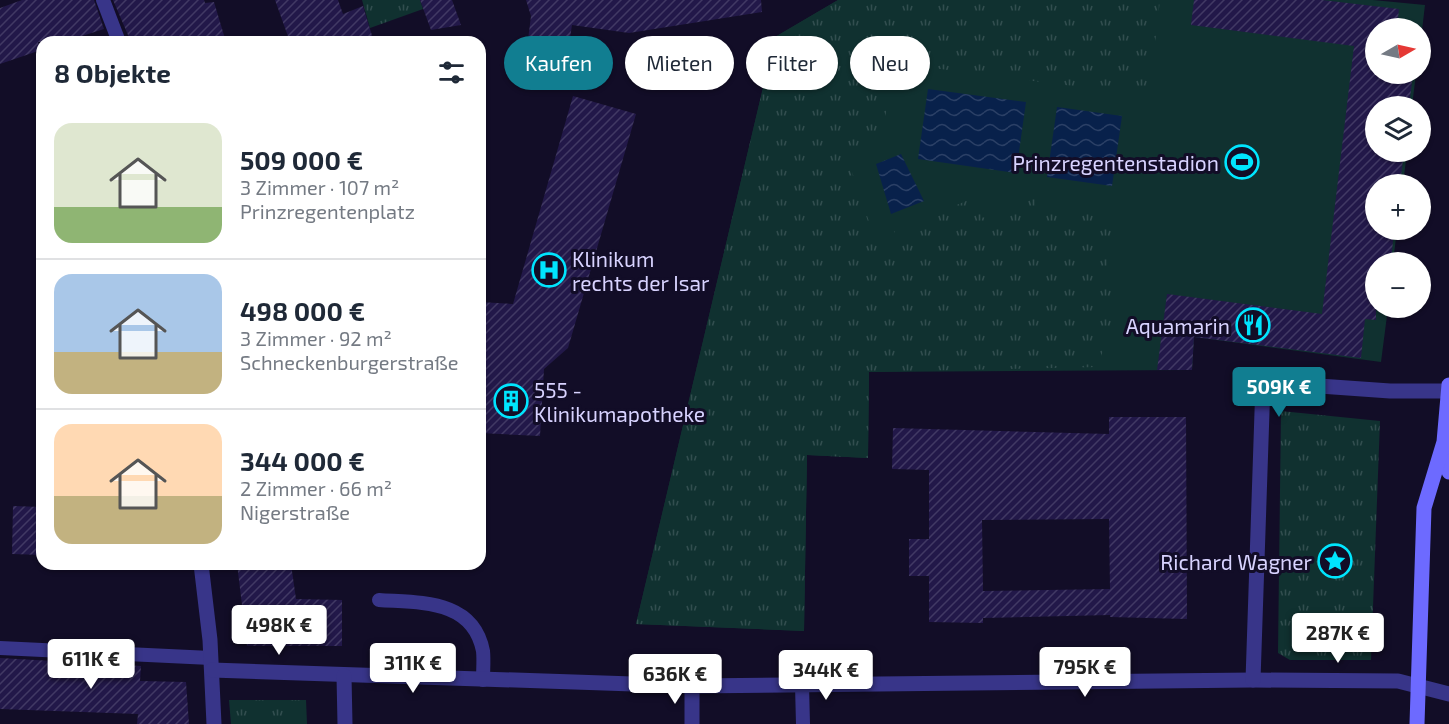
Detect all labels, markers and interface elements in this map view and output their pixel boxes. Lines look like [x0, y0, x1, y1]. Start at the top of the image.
north arrow [1365, 18, 1431, 84]
map controls [1365, 18, 1431, 318]
chip: Kaufen [504, 36, 613, 90]
chip: Mieten [625, 36, 734, 90]
chip: Filter [746, 36, 838, 90]
chip: Neu [850, 36, 930, 90]
icon: filters [435, 56, 468, 89]
text: 8 Objekte [54, 57, 171, 88]
button: layers [1365, 96, 1431, 162]
text: 509 000 € [240, 144, 363, 175]
sports icon: Prinzregentenstadion [1224, 144, 1260, 180]
icon: home [102, 147, 174, 219]
place label: Prinzregentenstadion [1012, 150, 1219, 175]
button: + [1365, 174, 1431, 240]
text: 3 Zimmer · 107 m² [240, 175, 399, 199]
text: Prinzregentenplatz [240, 199, 415, 223]
place label: Klinikum rechts der Isar [572, 246, 710, 295]
hospital icon: Klinikum rechts der Isar [531, 252, 567, 288]
button: − [1365, 252, 1431, 318]
text: 498 000 € [240, 295, 365, 326]
icon: home [102, 298, 174, 370]
restaurant icon: Aquamarin [1235, 307, 1271, 343]
place label: Aquamarin [1126, 313, 1230, 338]
text: 3 Zimmer · 92 m² [240, 326, 392, 350]
text: Schneckenburgerstraße [240, 350, 459, 374]
pin: 509K € [1230, 367, 1328, 418]
text: 509K € [1246, 374, 1312, 398]
place label: 555 - Klinikumapotheke [534, 377, 705, 426]
building icon: 555 - Klinikumapotheke [493, 383, 529, 419]
text: 344 000 € [240, 445, 365, 476]
icon: home [102, 448, 174, 520]
text: 2 Zimmer · 66 m² [240, 476, 392, 500]
text: Nigerstraße [240, 500, 350, 524]
place icon: Richard Wagner [1317, 543, 1353, 579]
place label: Richard Wagner [1160, 549, 1313, 574]
pin: 498K € [230, 605, 328, 656]
text: 498K € [246, 612, 312, 636]
pin: 287K € [1289, 613, 1387, 664]
text: 287K € [1306, 620, 1370, 644]
pin: 611K € [42, 639, 140, 690]
pin: 311K € [364, 643, 462, 694]
text: 611K € [62, 646, 120, 670]
pin: 795K € [1036, 647, 1134, 698]
text: 311K € [384, 650, 442, 674]
pin: 344K € [777, 650, 875, 701]
pin: 636K € [626, 654, 724, 705]
text: 795K € [1053, 654, 1117, 678]
text: 344K € [793, 657, 859, 681]
text: 636K € [643, 661, 707, 685]

